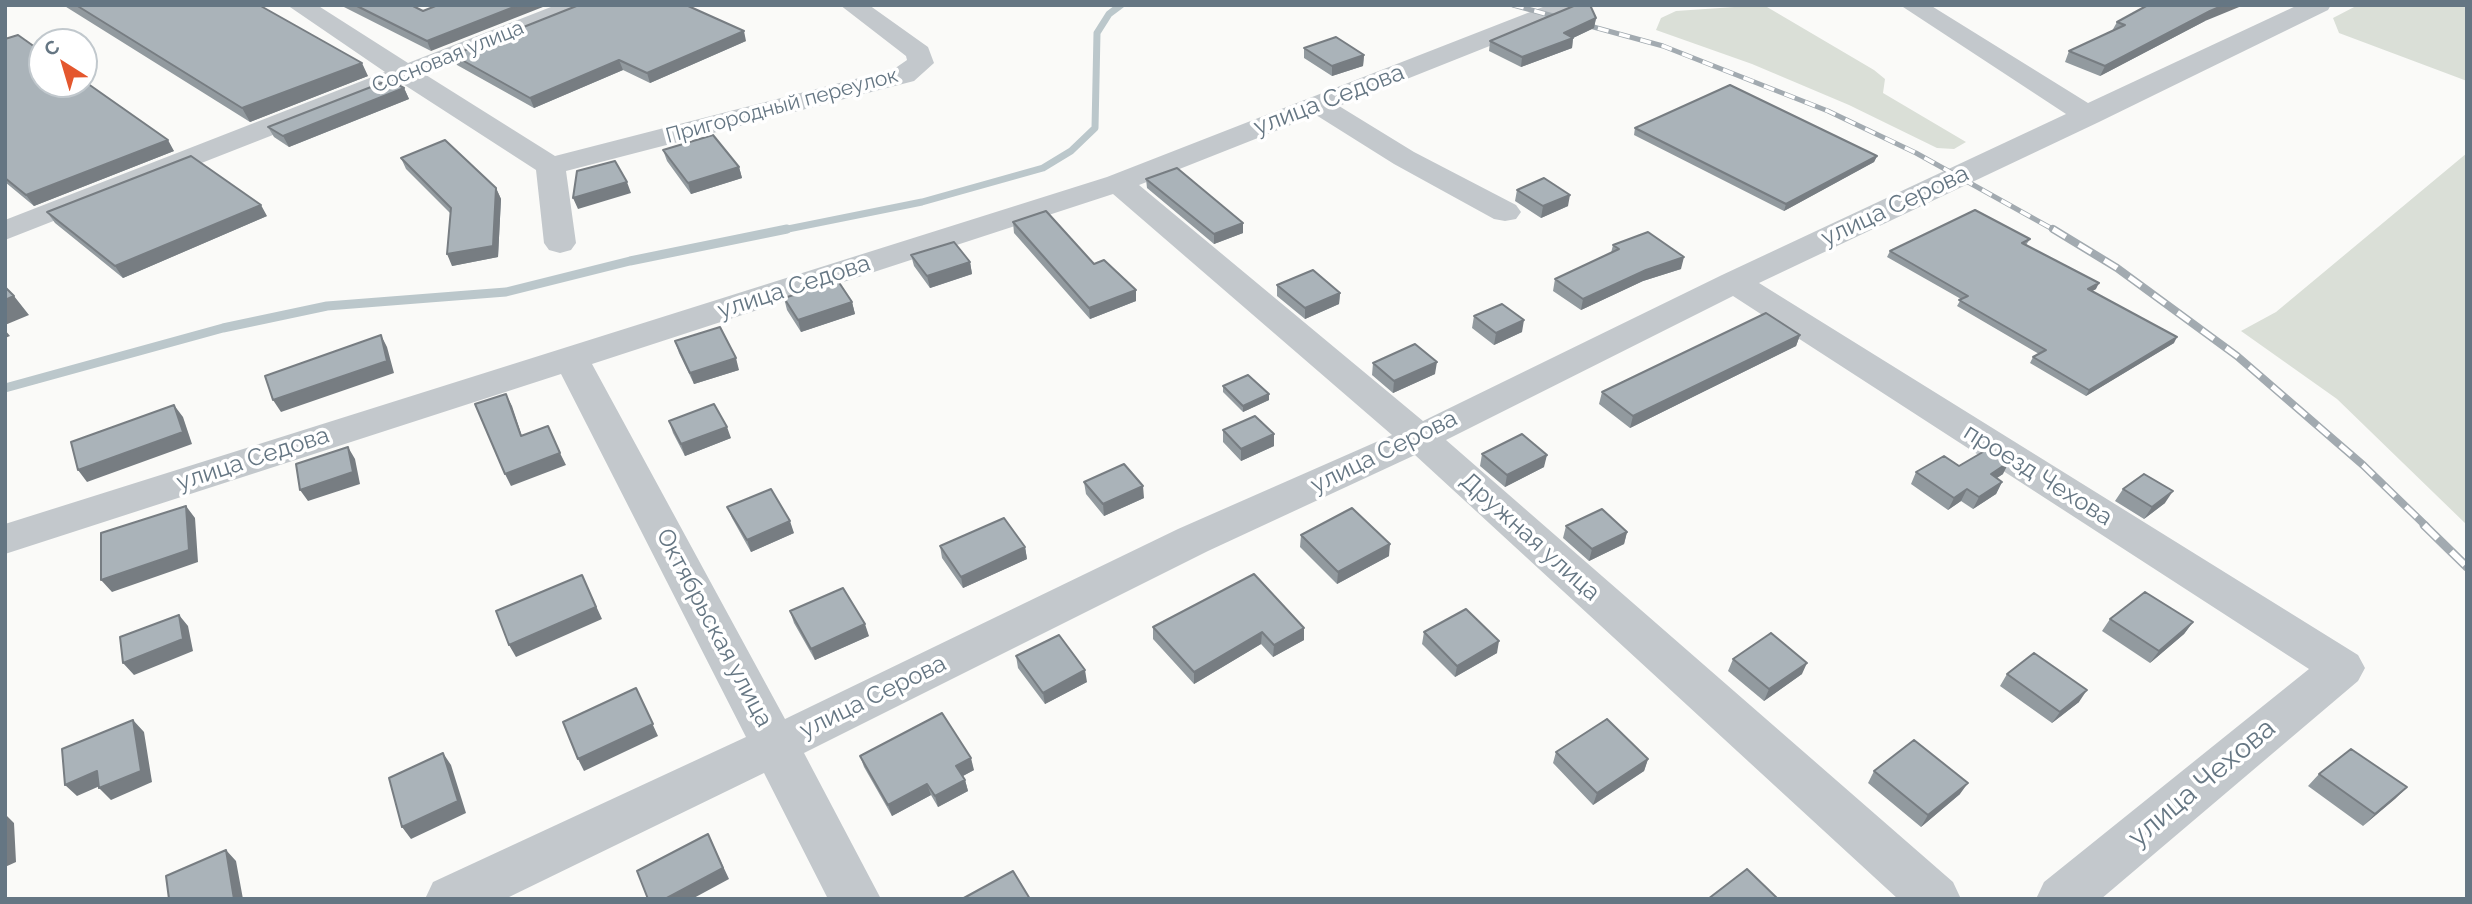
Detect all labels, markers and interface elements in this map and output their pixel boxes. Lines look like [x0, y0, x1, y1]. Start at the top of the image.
street label: Сосновая улица [368, 15, 528, 99]
north arrow [28, 28, 98, 98]
text: С [40, 35, 63, 61]
street label: улица Седова [1250, 58, 1408, 142]
street label: Пригородный переулок [663, 63, 901, 149]
street label: улица Серова [1817, 159, 1973, 253]
street label: улица Седова [714, 249, 874, 325]
street label: улица Серова [1306, 404, 1462, 500]
street label: проезд Чехова [1958, 418, 2118, 532]
street label: улица Седова [173, 421, 333, 497]
street label: Дружная улица [1454, 467, 1606, 607]
street label: Октябрьская улица [650, 524, 778, 732]
street label: улица Серова [795, 649, 951, 745]
street label: улица Чехова [2122, 712, 2282, 854]

